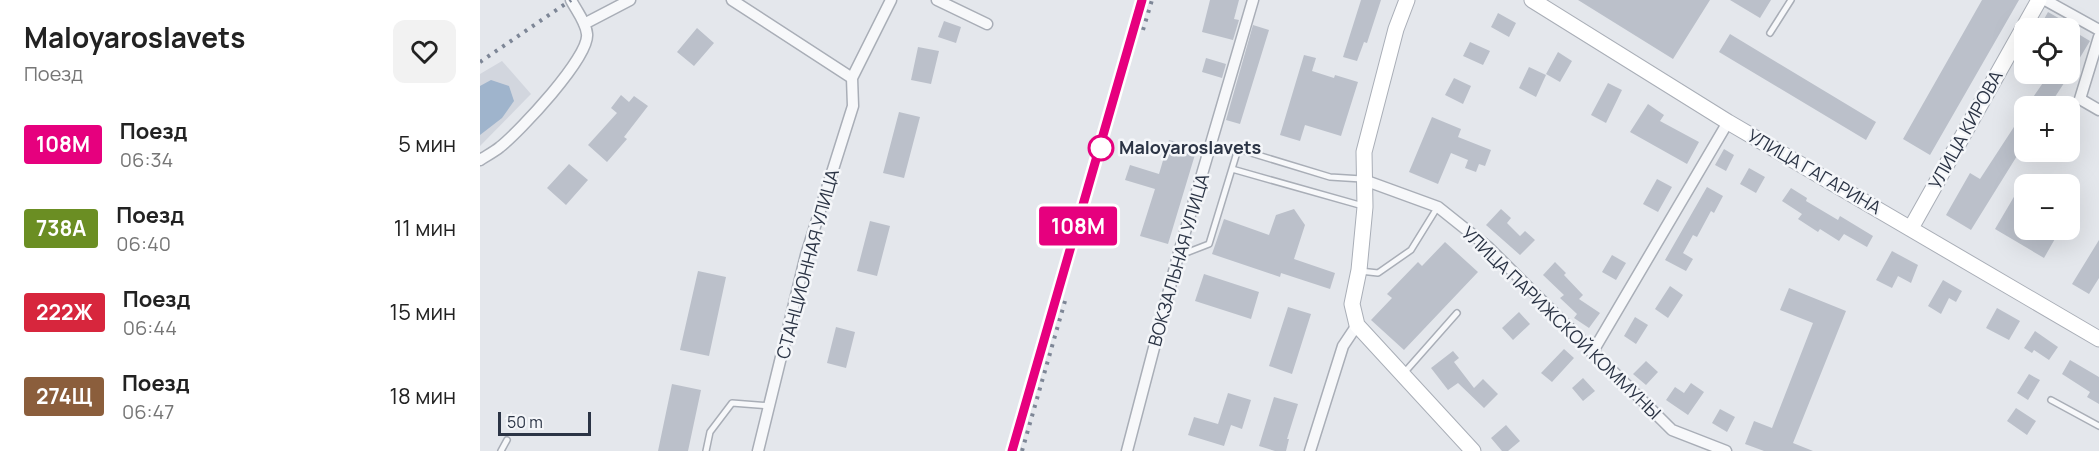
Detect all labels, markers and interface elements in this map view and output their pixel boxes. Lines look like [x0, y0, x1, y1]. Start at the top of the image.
text: Maloyaroslavets [24, 18, 245, 56]
map controls [2014, 18, 2080, 240]
button: locate [2014, 18, 2080, 84]
button: heart [393, 20, 456, 83]
text: Поезд [24, 60, 83, 87]
street label: УЛИЦА КИРОВА [1923, 65, 2008, 193]
button: + [2014, 96, 2080, 162]
text: Поезд [120, 116, 188, 146]
street label: УЛИЦА ГАГАРИНА [1743, 123, 1886, 220]
text: 5 мин [398, 129, 456, 159]
text: 108М [36, 130, 90, 158]
marker: Maloyaroslavets [1088, 135, 1114, 161]
place label: Maloyaroslavets [1119, 135, 1262, 159]
text: 06:34 [120, 146, 173, 173]
street label: СТАНЦИОННАЯ УЛИЦА [770, 166, 844, 361]
street label: ВОКЗАЛЬНАЯ УЛИЦА [1142, 170, 1214, 349]
button: − [2014, 174, 2080, 240]
text: Поезд [116, 200, 184, 230]
line badge: 108М [1036, 206, 1120, 246]
text: 108М [1051, 212, 1105, 240]
text: 11 мин [394, 213, 456, 243]
text: 738А [36, 214, 86, 242]
street label: УЛИЦА ПАРИЖСКОЙ КОММУНЫ [1457, 220, 1667, 424]
text: 06:40 [116, 230, 171, 257]
text: Поезд [123, 284, 190, 314]
text: 15 мин [390, 297, 456, 327]
text: 222Ж [36, 298, 93, 326]
text: 06:44 [123, 314, 177, 341]
text: Поезд [122, 368, 190, 398]
text: 18 мин [390, 381, 456, 411]
text: 274Щ [36, 382, 92, 410]
text: 06:47 [122, 398, 174, 425]
scale bar [498, 409, 591, 436]
text: 50 m [507, 411, 543, 433]

